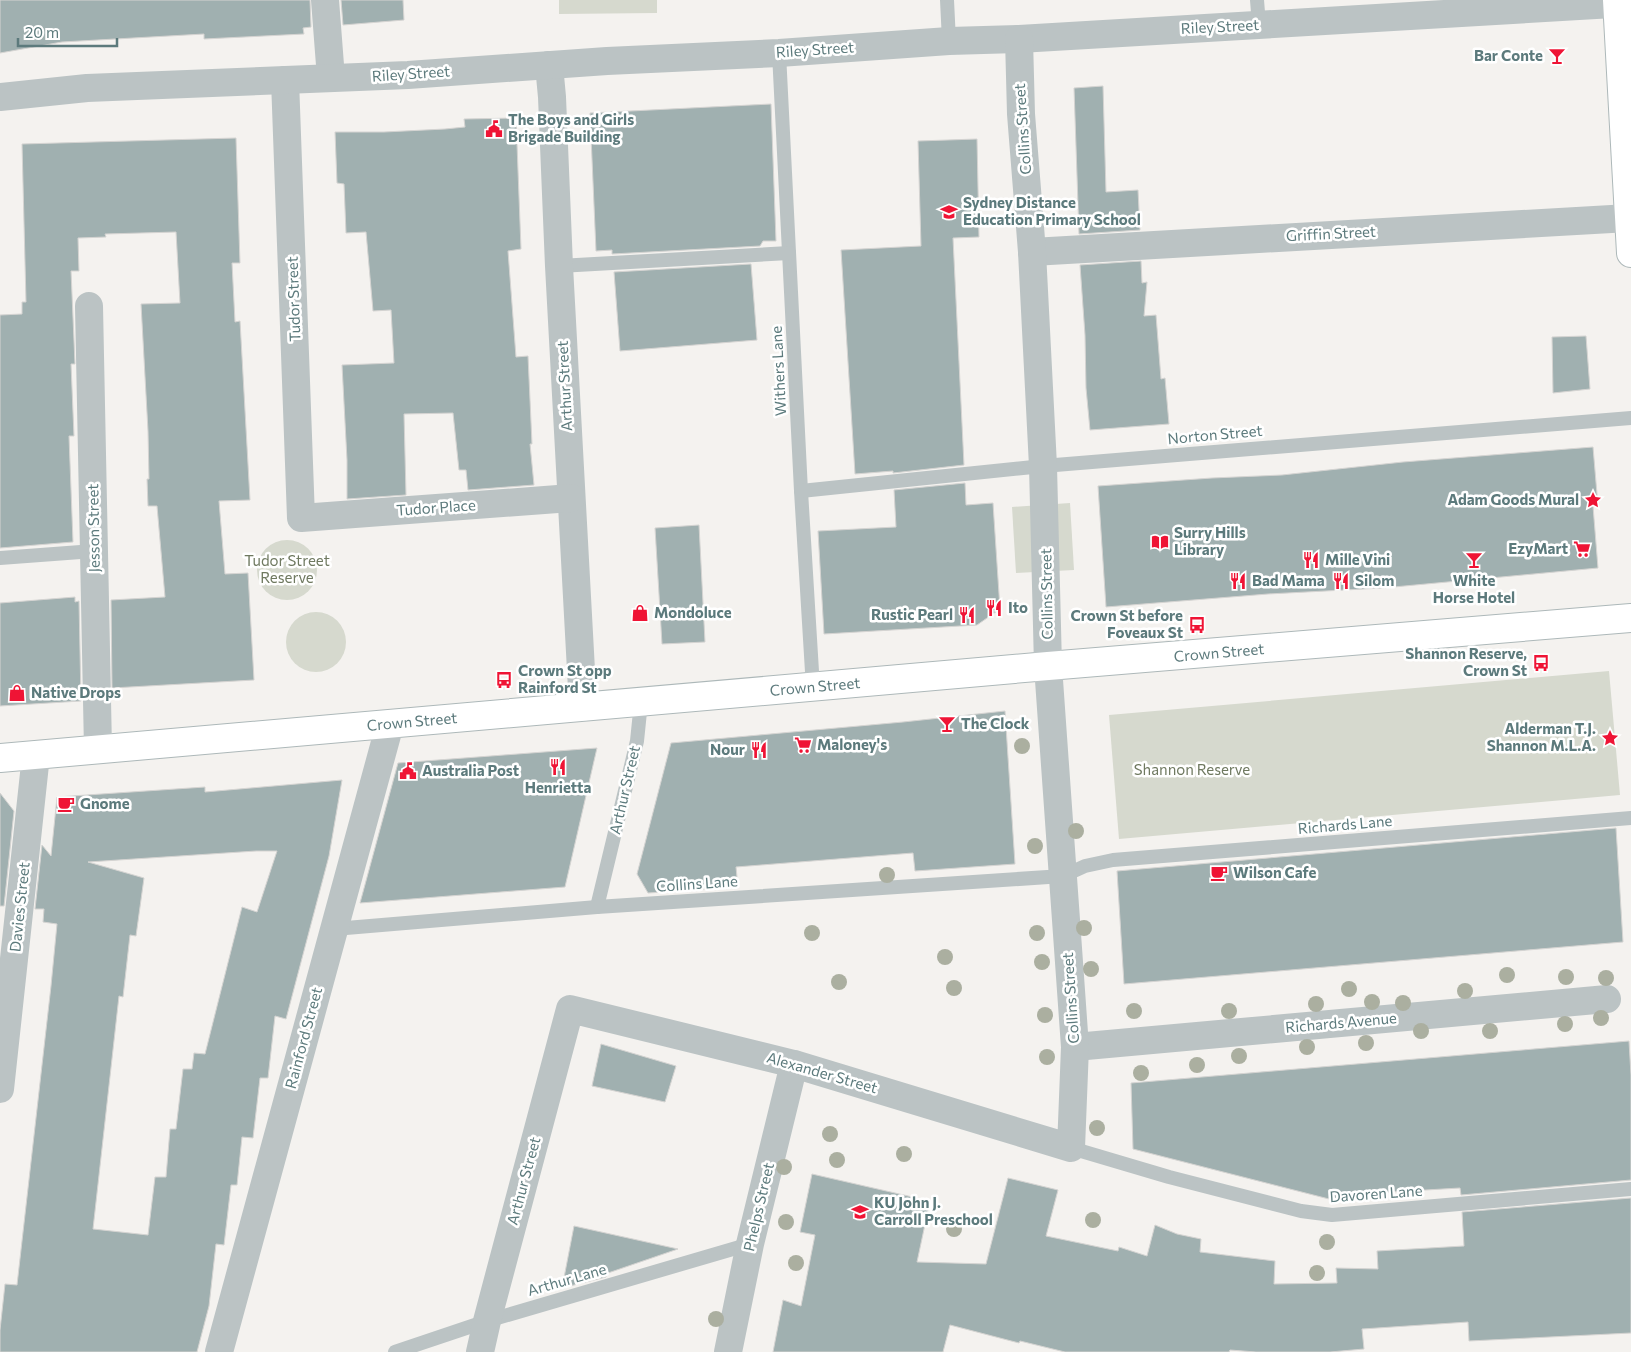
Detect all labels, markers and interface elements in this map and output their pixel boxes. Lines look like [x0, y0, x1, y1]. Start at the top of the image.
scale bar [18, 15, 116, 47]
street label: Riley Street [1180, 15, 1260, 37]
text: 20 m [25, 23, 59, 41]
street label: Riley Street [775, 37, 855, 61]
place label: Bar Conte [1474, 46, 1543, 64]
bar icon: Bar Conte [1547, 46, 1567, 66]
street label: Riley Street [371, 61, 451, 85]
street label: Collins Street [1010, 83, 1034, 175]
place label: The Boys and Girls Brigade Building [508, 110, 634, 145]
public building icon: The Boys and Girls Brigade Building [484, 119, 504, 139]
place label: Sydney Distance Education Primary School [963, 193, 1141, 228]
school or university icon: Sydney Distance Education Primary School [939, 202, 959, 222]
street label: Griffin Street [1285, 222, 1376, 244]
street label: Tudor Street [283, 256, 303, 342]
street label: Withers Lane [767, 325, 789, 417]
street label: Arthur Street [553, 340, 575, 432]
street label: Norton Street [1167, 421, 1263, 447]
street label: Jesson Street [83, 483, 103, 573]
place label: Adam Goods Mural [1448, 490, 1579, 508]
place icon: Adam Goods Mural [1583, 490, 1603, 510]
street label: Tudor Place [396, 495, 476, 519]
place label: Surry Hills Library [1174, 523, 1246, 558]
library icon: Surry Hills Library [1150, 532, 1170, 552]
place label: EzyMart [1508, 539, 1568, 557]
supermarket icon: EzyMart [1572, 539, 1592, 559]
street label: Collins Street [1036, 548, 1056, 640]
restaurant icon: Mille Vini [1301, 550, 1321, 570]
place label: Mille Vini [1325, 550, 1390, 568]
bar icon: White Horse Hotel [1464, 550, 1484, 570]
park label: Tudor Street Reserve [244, 551, 330, 586]
restaurant icon: Bad Mama [1228, 571, 1248, 591]
place label: Bad Mama [1252, 571, 1325, 589]
restaurant icon: Silom [1331, 571, 1351, 591]
place label: Silom [1355, 571, 1394, 589]
place label: White Horse Hotel [1433, 571, 1515, 606]
restaurant icon: Ito [984, 598, 1004, 618]
place label: Ito [1008, 598, 1028, 616]
shop icon: Mondoluce [630, 603, 650, 623]
place label: Mondoluce [654, 603, 732, 621]
place label: Rustic Pearl [871, 605, 953, 623]
restaurant icon: Rustic Pearl [957, 605, 977, 625]
place label: Crown St before Foveaux St [1071, 606, 1183, 641]
bus stop icon: Crown St before Foveaux St [1187, 615, 1207, 635]
street label: Crown Street [1173, 639, 1265, 665]
place label: Shannon Reserve, Crown St [1405, 644, 1527, 679]
bus stop icon: Shannon Reserve, Crown St [1531, 653, 1551, 673]
place label: Crown St opp Rainford St [518, 661, 612, 696]
bus stop icon: Crown St opp Rainford St [494, 670, 514, 690]
street label: Crown Street [769, 673, 861, 699]
shop icon: Native Drops [7, 683, 27, 703]
place label: Native Drops [31, 683, 121, 701]
street label: Crown Street [366, 708, 458, 734]
bar icon: The Clock [937, 714, 957, 734]
place label: The Clock [961, 714, 1030, 732]
place label: Alderman T.J. Shannon M.L.A. [1487, 719, 1596, 754]
place icon: Alderman T.J. Shannon M.L.A. [1600, 728, 1620, 748]
supermarket icon: Maloney's [793, 735, 813, 755]
place label: Maloney's [817, 735, 887, 753]
place label: Nour [710, 740, 745, 758]
restaurant icon: Nour [749, 740, 769, 760]
street label: Arthur Street [605, 744, 643, 836]
restaurant icon: Henrietta [548, 757, 568, 777]
park label: Shannon Reserve [1134, 760, 1250, 778]
public building icon: Australia Post [398, 761, 418, 781]
place label: Australia Post [422, 761, 519, 779]
place label: Henrietta [525, 778, 591, 796]
cafe icon: Gnome [56, 794, 76, 814]
place label: Gnome [80, 794, 130, 812]
street label: Richards Lane [1297, 811, 1393, 837]
street label: Davies Street [5, 861, 33, 953]
cafe icon: Wilson Cafe [1209, 863, 1229, 883]
place label: Wilson Cafe [1233, 863, 1317, 881]
street label: Collins Lane [655, 871, 739, 895]
street label: Collins Street [1058, 952, 1082, 1044]
street label: Rainford Street [281, 985, 325, 1091]
street label: Richards Avenue [1284, 1008, 1398, 1036]
street label: Alexander Street [765, 1048, 880, 1096]
street label: Arthur Street [503, 1135, 543, 1227]
street label: Phelps Street [739, 1161, 777, 1253]
street label: Davoren Lane [1329, 1181, 1423, 1205]
place label: KU John J. Carroll Preschool [874, 1193, 993, 1228]
school or university icon: KU John J. Carroll Preschool [850, 1202, 870, 1222]
street label: Arthur Lane [525, 1259, 608, 1299]

